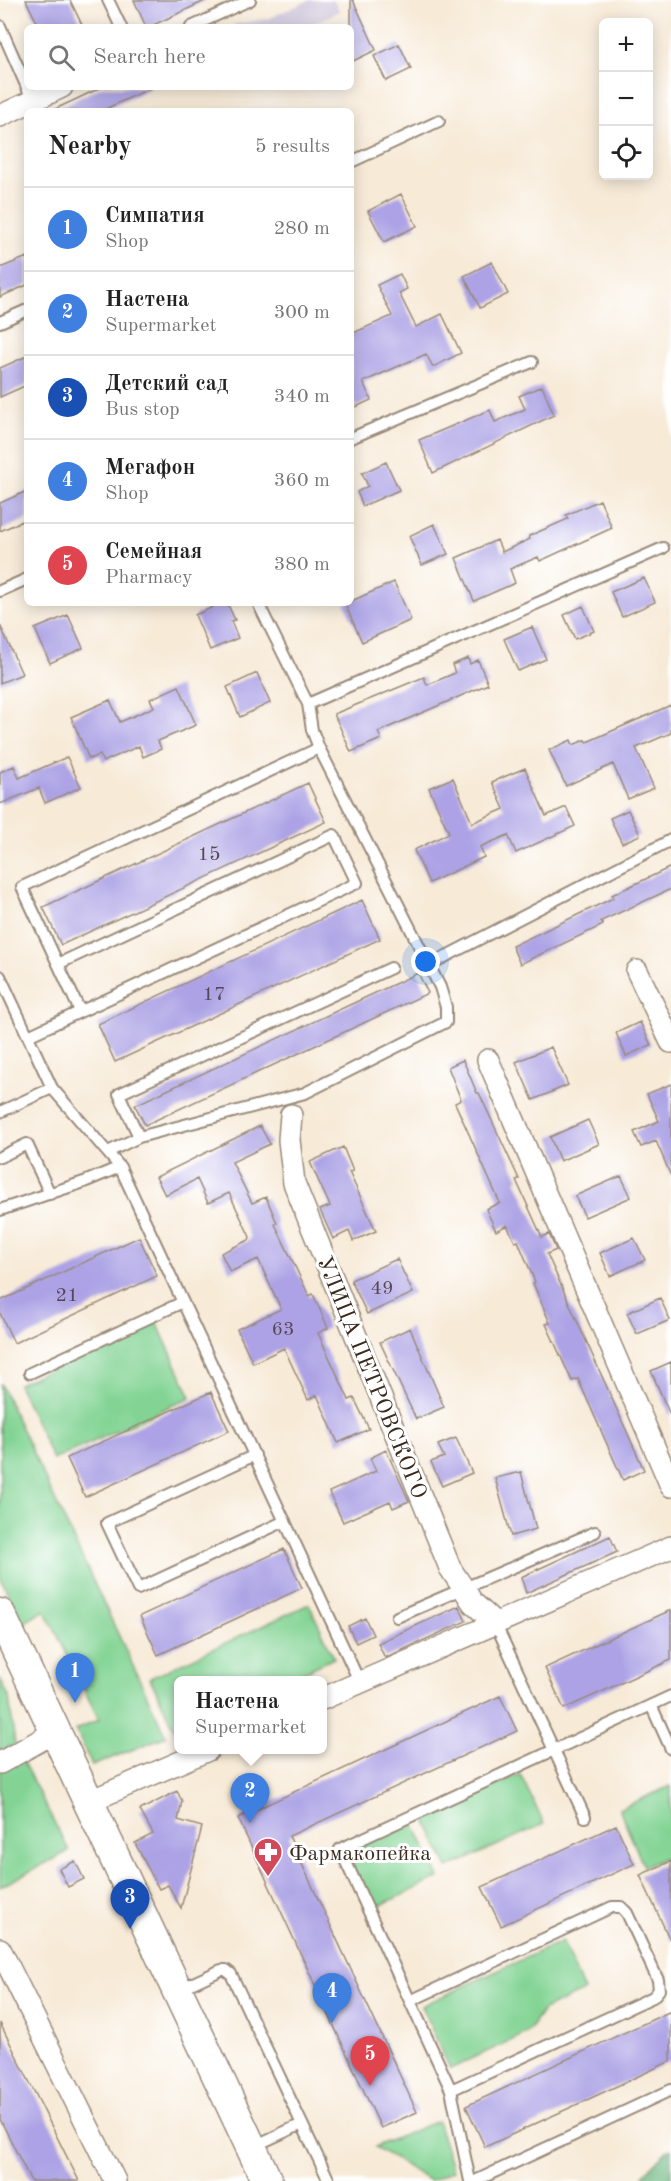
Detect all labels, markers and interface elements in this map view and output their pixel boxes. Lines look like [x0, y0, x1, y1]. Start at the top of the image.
map controls [599, 18, 653, 180]
button: + [599, 18, 653, 72]
search box [24, 24, 354, 90]
icon: search [45, 41, 78, 74]
text: Search here [93, 46, 206, 68]
button: − [599, 72, 653, 126]
button: locate [599, 126, 653, 180]
text: Nearby [48, 134, 132, 160]
text: 5 results [255, 137, 330, 157]
text: Симпатия [105, 205, 205, 227]
text: 1 [62, 219, 73, 239]
text: 280 m [274, 219, 330, 239]
text: Shop [105, 232, 149, 252]
text: Настена [105, 289, 189, 311]
text: 2 [62, 303, 73, 323]
text: 300 m [274, 303, 330, 323]
text: Supermarket [105, 316, 216, 336]
text: Детский сад [105, 373, 228, 395]
text: 3 [62, 387, 73, 407]
text: 340 m [274, 387, 330, 407]
text: Bus stop [105, 400, 180, 420]
text: Мегафон [105, 457, 195, 479]
text: 4 [62, 471, 73, 491]
text: 360 m [274, 471, 330, 491]
text: Shop [105, 484, 149, 504]
text: Семейная [105, 541, 202, 563]
text: 5 [62, 555, 73, 575]
text: 380 m [274, 555, 330, 575]
text: Pharmacy [105, 568, 193, 588]
house number: 15 [197, 845, 221, 865]
your location [411, 947, 440, 976]
house number: 17 [202, 985, 226, 1005]
street label: УЛИЦА ПЕТРОВСКОГО [312, 1253, 430, 1502]
house number: 49 [370, 1279, 394, 1299]
house number: 21 [55, 1286, 79, 1306]
house number: 63 [271, 1320, 295, 1340]
pin: 1 [56, 1654, 94, 1703]
popup [174, 1676, 327, 1754]
text: Настена [195, 1691, 279, 1713]
text: Supermarket [195, 1718, 306, 1738]
pin: 2 [230, 1774, 270, 1823]
pharmacy icon: Фармакопейка [252, 1836, 284, 1878]
place label: Фармакопейка [289, 1843, 431, 1865]
pin: 3 [110, 1880, 150, 1929]
pin: 4 [312, 1974, 352, 2023]
pin: 5 [350, 2036, 389, 2086]

